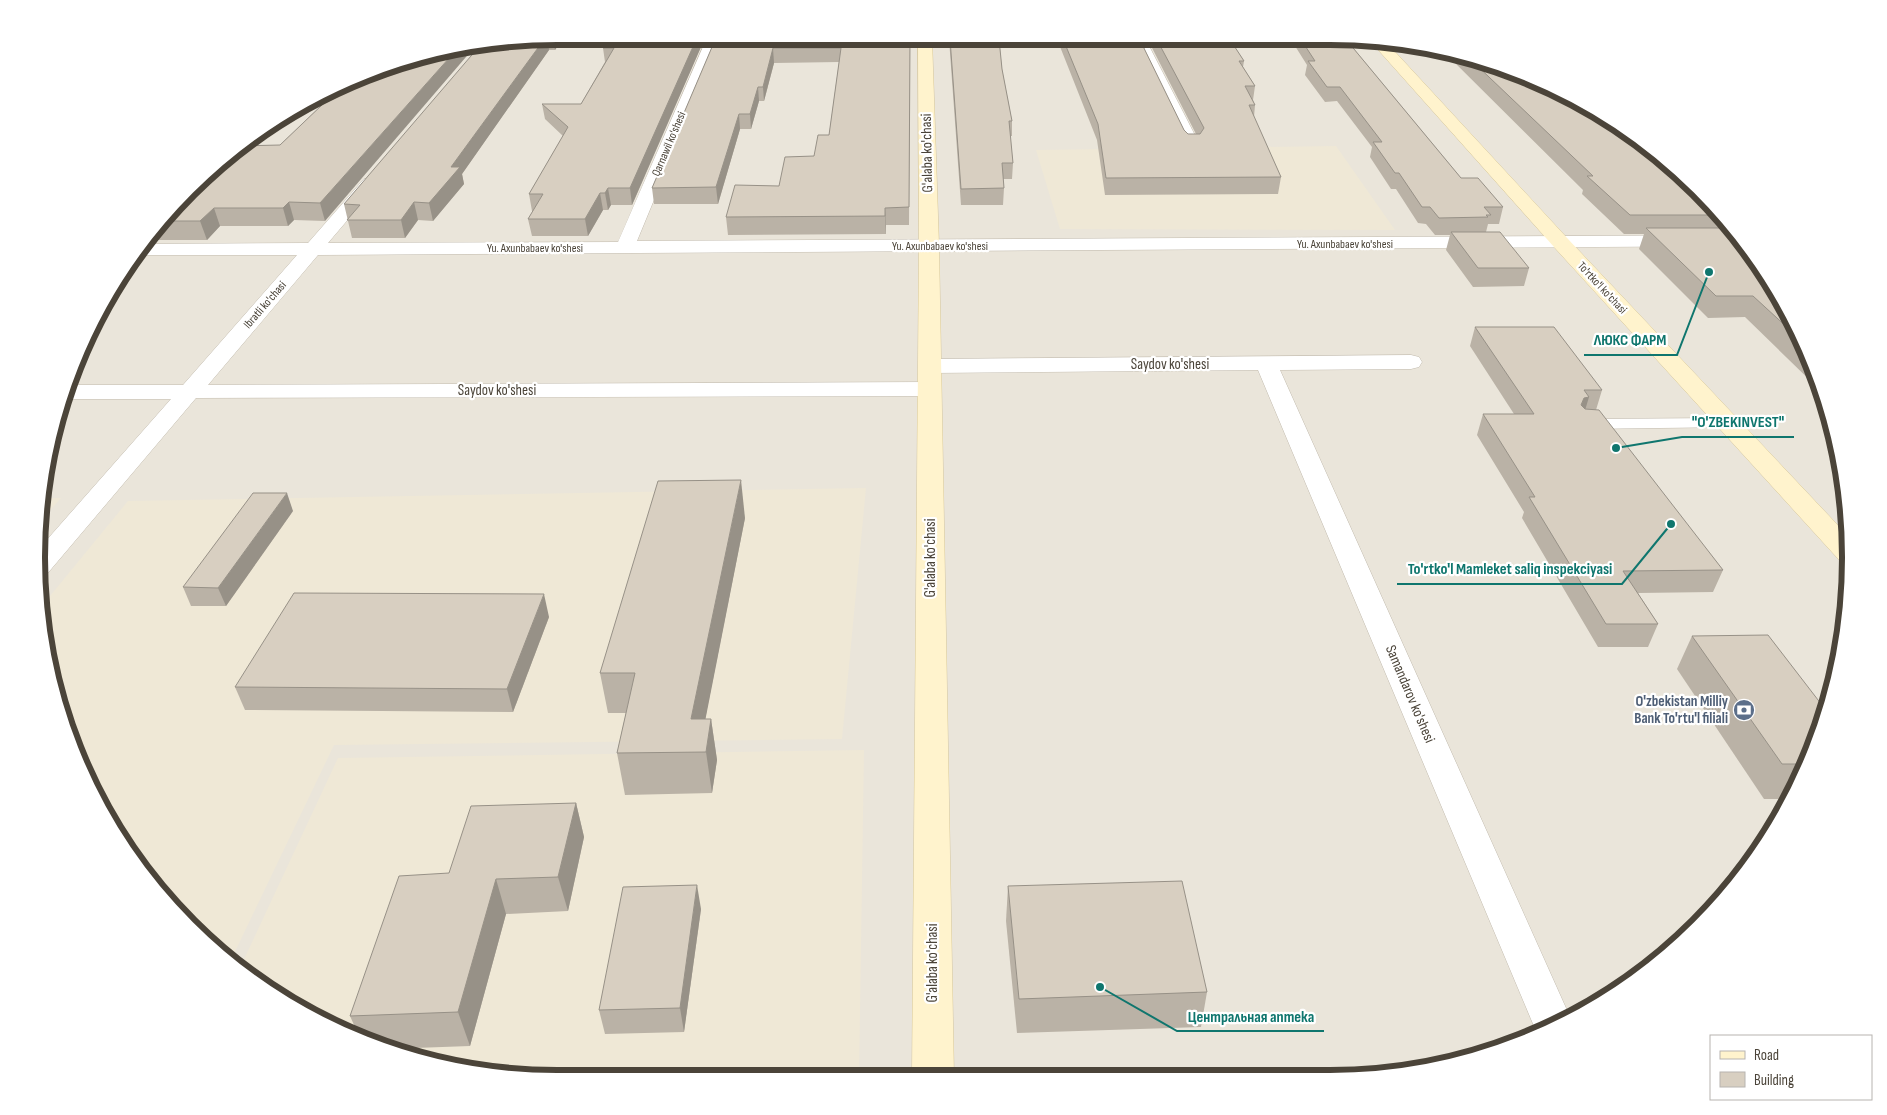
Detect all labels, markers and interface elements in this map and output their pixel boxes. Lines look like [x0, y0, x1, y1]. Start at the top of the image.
street label: Qarnawil ko'shesi [649, 109, 689, 179]
street label: G'alaba ko'chasi [917, 113, 937, 193]
street label: Yu. Axunbabaev ko'shesi [1297, 237, 1393, 252]
street label: Yu. Axunbabaev ko'shesi [892, 239, 988, 254]
street label: Yu. Axunbabaev ko'shesi [487, 241, 583, 256]
street label: To'rtko'l ko'chasi [1574, 259, 1630, 317]
street label: Ibratli ko'chasi [240, 278, 290, 332]
callout: ЛЮКС ФАРМ [1584, 324, 1677, 355]
text: ЛЮКС ФАРМ [1593, 331, 1666, 350]
street label: Saydov ko'shesi [1131, 355, 1209, 374]
street label: Saydov ko'shesi [458, 381, 536, 400]
callout: "O'ZBEKINVEST" [1682, 406, 1794, 437]
text: "O'ZBEKINVEST" [1692, 413, 1784, 432]
street label: G'alaba ko'chasi [921, 518, 940, 598]
callout: To'rtko'l Mamleket saliq inspekciyasi [1397, 553, 1622, 584]
text: To'rtko'l Mamleket saliq inspekciyasi [1408, 560, 1612, 579]
street label: Samandarov ko'shesi [1381, 642, 1439, 746]
place label: O'zbekistan Milliy Bank To'rtu'l filiali [1634, 692, 1729, 728]
bank icon: O'zbekistan Milliy Bank To'rtu'l filiali [1732, 698, 1756, 722]
street label: G'alaba ko'chasi [923, 923, 942, 1003]
callout: Центральная аптека [1177, 1000, 1324, 1031]
text: Центральная аптека [1188, 1008, 1314, 1027]
legend [1710, 1035, 1872, 1100]
text: Road [1754, 1046, 1779, 1065]
text: Building [1754, 1071, 1794, 1090]

